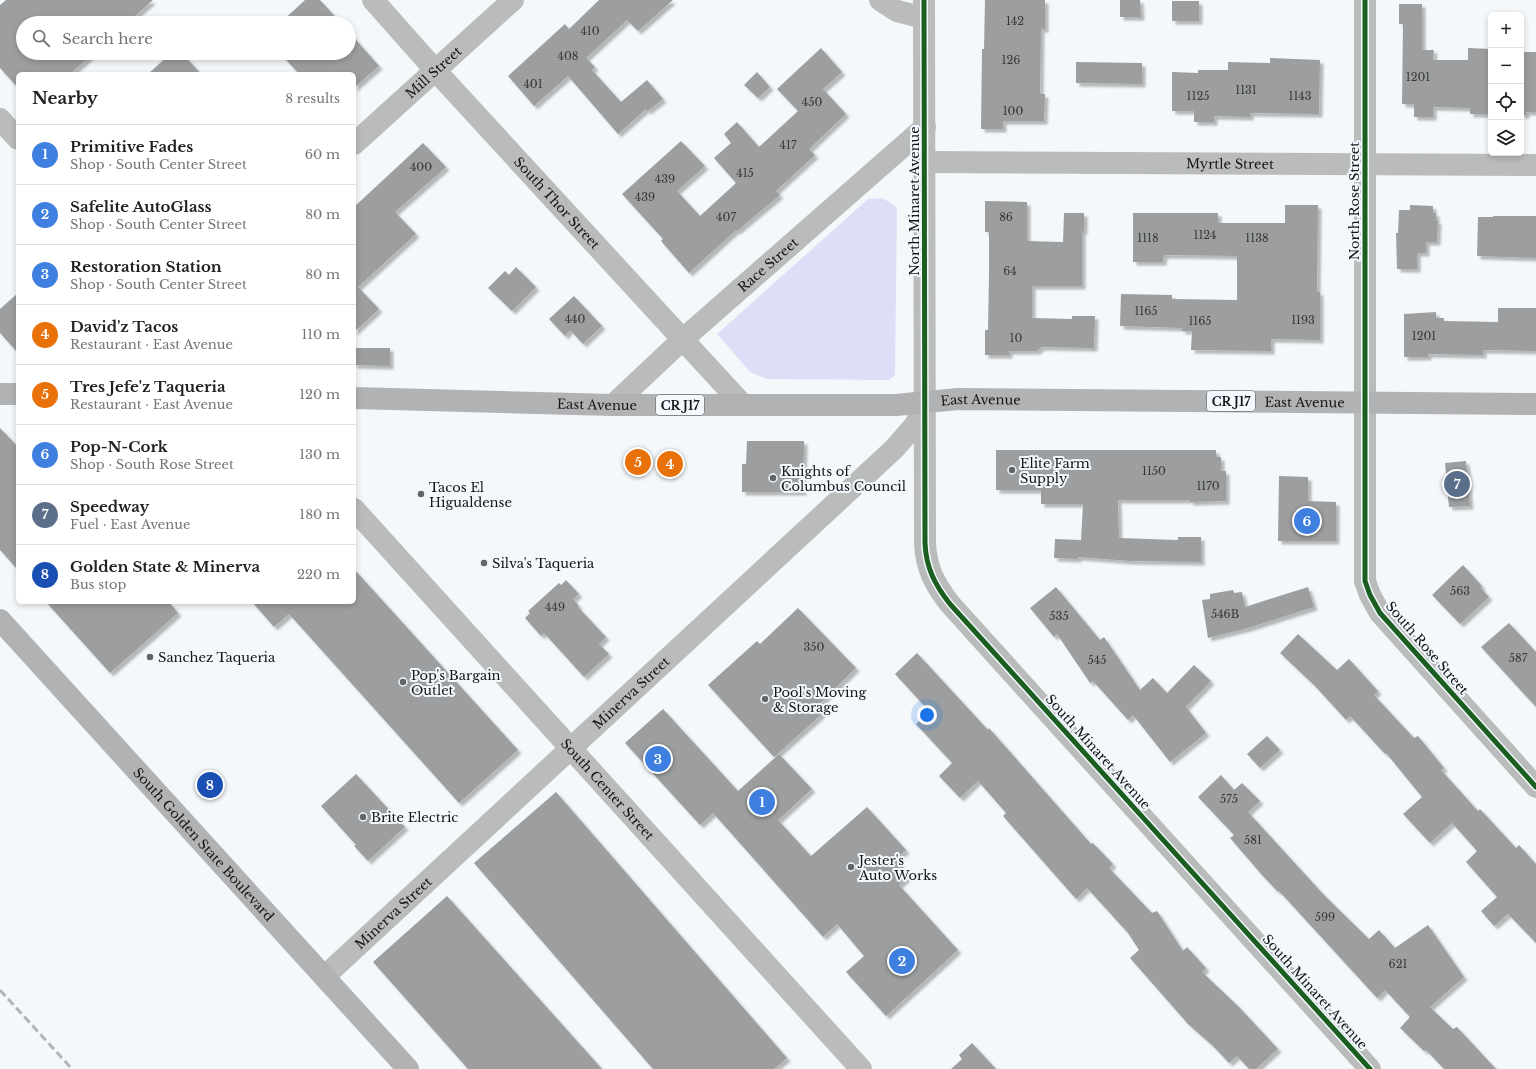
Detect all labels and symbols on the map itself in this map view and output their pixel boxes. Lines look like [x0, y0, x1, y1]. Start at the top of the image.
house number: 142 [1006, 14, 1024, 28]
house number: 410 [580, 24, 600, 38]
street label: Mill Street [402, 42, 465, 102]
house number: 408 [558, 49, 578, 63]
house number: 126 [1002, 53, 1020, 67]
house number: 1201 [1406, 70, 1430, 84]
house number: 401 [523, 77, 543, 91]
house number: 1131 [1235, 83, 1257, 97]
house number: 1125 [1187, 89, 1209, 103]
house number: 1143 [1288, 89, 1312, 103]
house number: 450 [802, 95, 822, 109]
house number: 100 [1003, 104, 1023, 118]
street label: North Minaret Avenue [906, 126, 923, 276]
house number: 417 [780, 138, 797, 152]
street label: North Rose Street [1346, 142, 1363, 260]
street label: South Thor Street [510, 153, 604, 253]
street label: Myrtle Street [1186, 155, 1274, 172]
house number: 400 [410, 160, 432, 174]
house number: 415 [736, 166, 754, 180]
house number: 439 [655, 172, 675, 186]
house number: 439 [635, 190, 655, 204]
house number: 407 [716, 210, 736, 224]
house number: 86 [999, 210, 1013, 224]
house number: 1124 [1193, 228, 1217, 242]
house number: 1118 [1137, 231, 1159, 245]
house number: 1138 [1245, 231, 1269, 245]
street label: Race Street [734, 234, 802, 296]
house number: 64 [1003, 264, 1017, 278]
house number: 1165 [1134, 304, 1158, 318]
house number: 440 [565, 312, 586, 326]
house number: 1193 [1291, 313, 1315, 327]
house number: 1165 [1188, 314, 1212, 328]
house number: 1201 [1412, 329, 1436, 343]
house number: 10 [1010, 331, 1023, 345]
street label: East Avenue [940, 390, 1021, 409]
road number: CR J17 [1207, 391, 1255, 411]
street label: East Avenue [1264, 393, 1345, 411]
street label: East Avenue [557, 395, 637, 414]
road number: CR J17 [656, 395, 704, 415]
pin: 5 [625, 447, 651, 477]
pin: 4 [657, 449, 683, 479]
place label: Elite Farm Supply [1020, 455, 1090, 487]
place label: Knights of Columbus Council [781, 463, 906, 495]
house number: 1150 [1142, 464, 1166, 478]
marker: Elite Farm Supply [1007, 465, 1017, 475]
pin: 7 [1444, 469, 1470, 499]
marker: Knights of Columbus Council [768, 473, 778, 483]
place label: Tacos El Higualdense [429, 479, 512, 511]
house number: 1170 [1196, 479, 1220, 493]
marker: Tacos El Higualdense [416, 489, 426, 499]
pin: 6 [1294, 506, 1320, 536]
place label: Silva's Taqueria [492, 555, 595, 572]
marker: Silva's Taqueria [479, 558, 489, 568]
house number: 563 [1450, 584, 1470, 598]
street label: South Rose Street [1382, 598, 1472, 698]
house number: 449 [545, 600, 565, 614]
house number: 546B [1211, 607, 1239, 621]
house number: 535 [1049, 609, 1069, 623]
house number: 350 [804, 640, 825, 654]
place label: Sanchez Taqueria [158, 649, 276, 666]
house number: 587 [1509, 651, 1528, 665]
marker: Sanchez Taqueria [145, 652, 155, 662]
street label: Minerva Street [589, 653, 673, 733]
house number: 545 [1088, 653, 1106, 667]
place label: Pop's Bargain Outlet [411, 667, 501, 699]
marker: Pop's Bargain Outlet [398, 677, 408, 687]
place label: Pool's Moving & Storage [773, 684, 866, 716]
street label: South Minaret Avenue [1042, 691, 1154, 813]
marker: Pool's Moving & Storage [760, 694, 770, 704]
your location [917, 705, 937, 725]
street label: South Center Street [557, 735, 658, 844]
pin: 3 [645, 744, 671, 774]
street label: South Golden State Boulevard [130, 764, 278, 925]
pin: 8 [197, 770, 223, 800]
pin: 1 [749, 787, 775, 817]
house number: 575 [1220, 792, 1238, 806]
place label: Brite Electric [371, 809, 458, 826]
marker: Brite Electric [358, 812, 368, 822]
house number: 581 [1244, 833, 1262, 847]
place label: Jester's Auto Works [857, 852, 937, 884]
marker: Jester's Auto Works [846, 862, 856, 872]
street label: Minerva Street [351, 873, 435, 953]
house number: 599 [1315, 910, 1335, 924]
street label: South Minaret Avenue [1259, 931, 1371, 1053]
pin: 2 [889, 946, 915, 976]
house number: 621 [1389, 957, 1407, 971]

